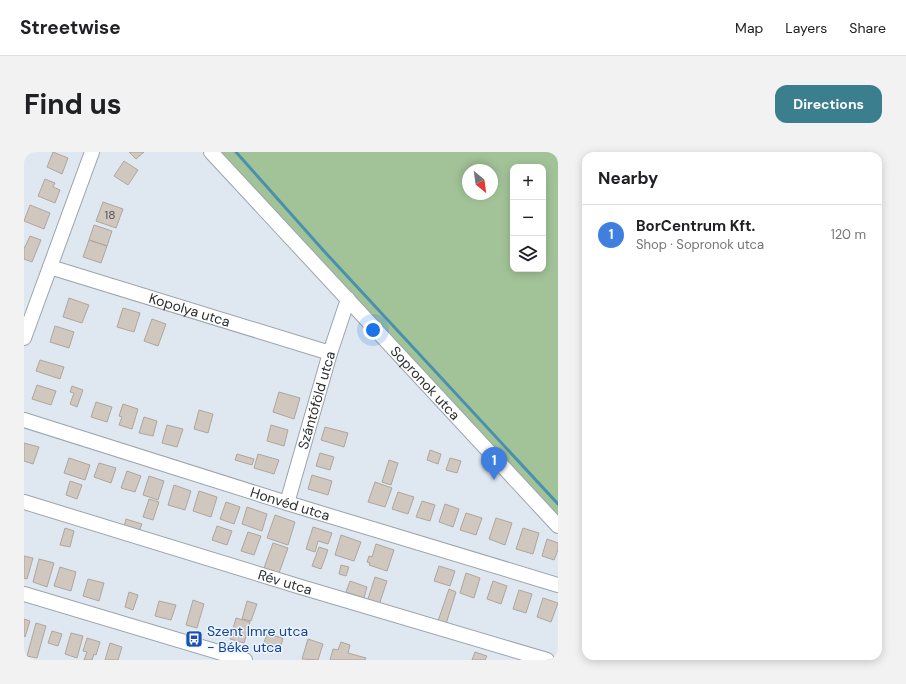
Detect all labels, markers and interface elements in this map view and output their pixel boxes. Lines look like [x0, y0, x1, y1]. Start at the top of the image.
text: Streetwise [20, 15, 121, 40]
text: Map [735, 19, 763, 37]
text: Layers [785, 19, 827, 37]
text: Share [849, 19, 886, 37]
button: Directions [775, 85, 882, 123]
text: Find us [24, 86, 122, 123]
north arrow [462, 164, 498, 200]
map controls [510, 164, 546, 272]
button: + [510, 164, 546, 200]
text: Nearby [598, 167, 658, 189]
button: − [510, 200, 546, 236]
house number: 18 [104, 207, 116, 223]
text: BorCentrum Kft. [636, 216, 755, 236]
text: 1 [609, 226, 613, 243]
text: 120 m [831, 226, 866, 243]
button: layers [510, 236, 546, 272]
text: Shop · Sopronok utca [636, 236, 764, 253]
street label: Kopolya utca [147, 289, 232, 331]
your location [363, 320, 383, 340]
street label: Sopronok utca [386, 342, 464, 424]
street label: Szántóföld utca [294, 349, 339, 451]
pin: 1 [481, 447, 507, 480]
street label: Honvéd utca [248, 483, 332, 524]
street label: Rév utca [256, 565, 314, 599]
place label: Szent Imre utca - Béke utca [207, 622, 308, 656]
bus stop icon: Szent Imre utca - Béke utca [184, 629, 204, 649]

